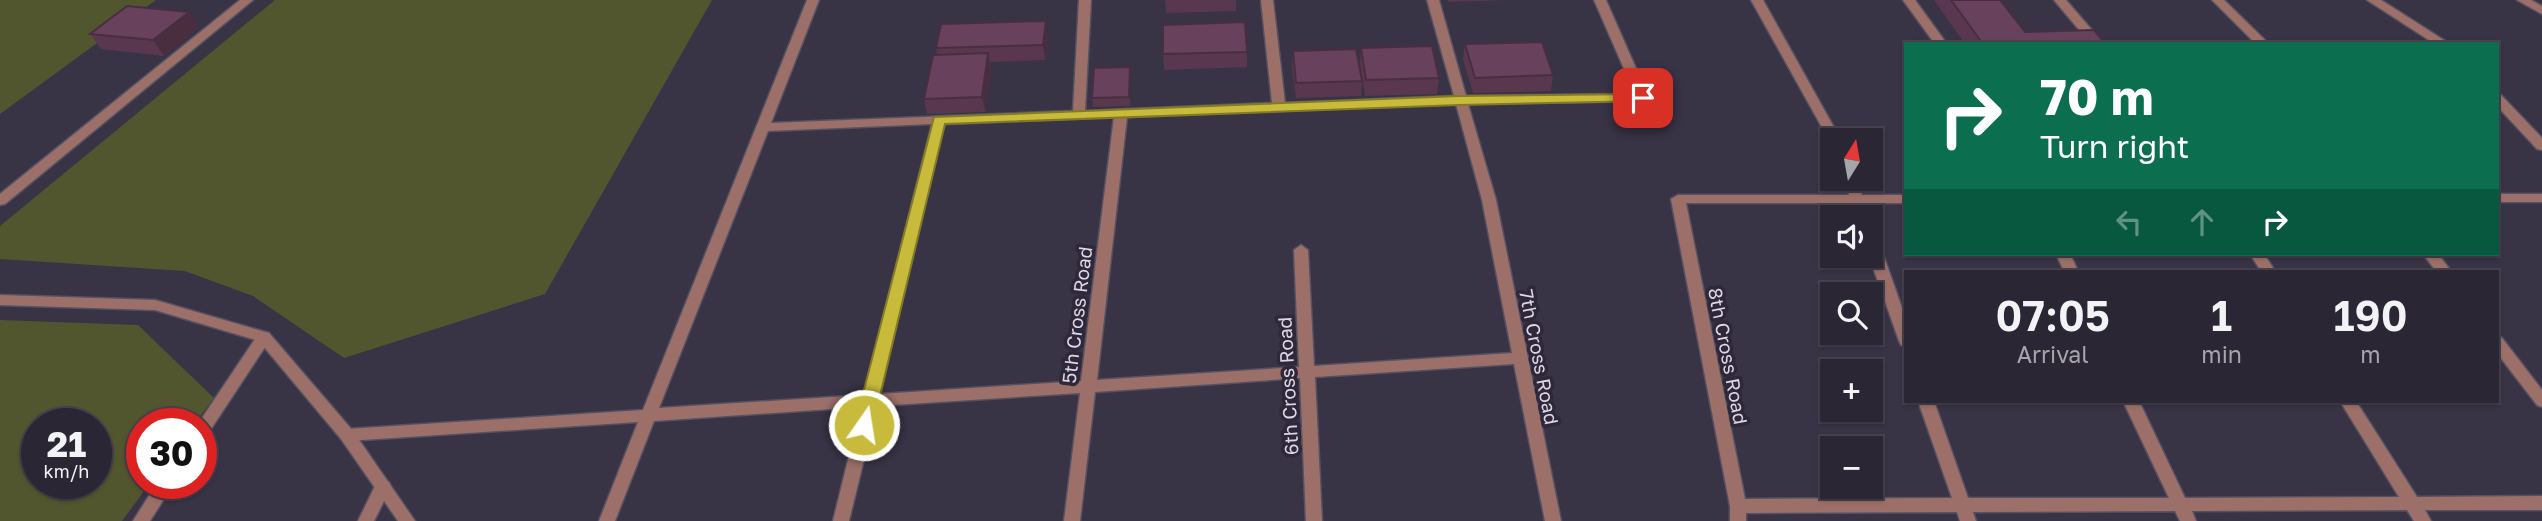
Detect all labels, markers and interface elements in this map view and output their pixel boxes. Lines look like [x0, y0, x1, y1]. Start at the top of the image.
text: 70 m [2040, 67, 2154, 126]
pin [1613, 68, 1673, 128]
icon: right [1925, 70, 2016, 161]
icon: arrive [1624, 79, 1662, 117]
text: Turn right [2040, 127, 2189, 165]
north arrow [1820, 128, 1883, 191]
map controls [1820, 128, 1883, 499]
icon: left [2110, 203, 2148, 241]
icon: ahead [2183, 203, 2221, 241]
icon: right [2256, 203, 2294, 241]
button: sound [1820, 205, 1883, 268]
street label: 5th Cross Road [1057, 245, 1096, 385]
button: search [1820, 282, 1883, 345]
street label: 8th Cross Road [1704, 286, 1753, 426]
street label: 7th Cross Road [1515, 287, 1564, 426]
text: 07:05 [1995, 290, 2110, 340]
text: 1 [2211, 290, 2232, 340]
text: 190 [2333, 290, 2408, 340]
street label: 6th Cross Road [1272, 316, 1303, 456]
text: Arrival [2017, 340, 2089, 368]
text: min [2201, 340, 2242, 368]
text: m [2360, 340, 2381, 368]
button: + [1820, 359, 1883, 422]
position arrow [827, 388, 901, 462]
speed limit sign: 30 [126, 408, 217, 499]
text: 21 [47, 423, 86, 465]
button: − [1820, 436, 1883, 499]
text: km/h [44, 460, 89, 482]

